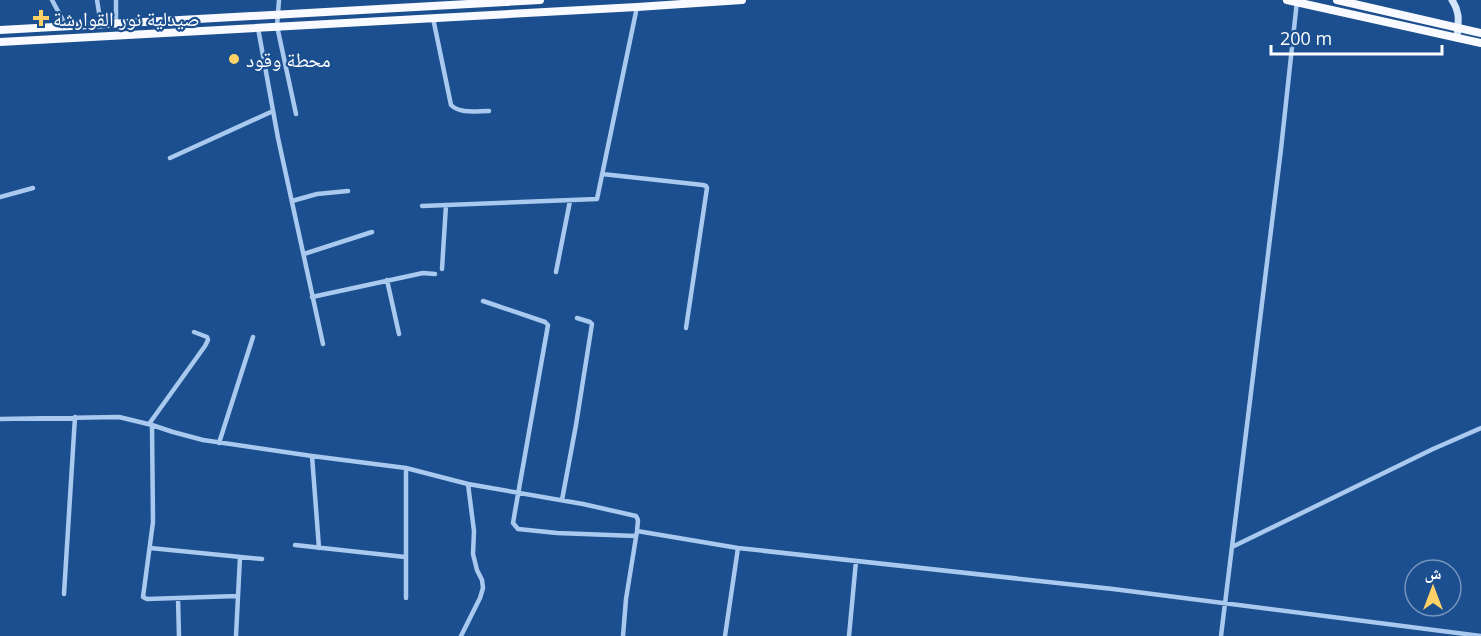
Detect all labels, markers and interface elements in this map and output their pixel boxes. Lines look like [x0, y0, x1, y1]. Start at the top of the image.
place label: صيدلية نور القوارشة [53, 5, 200, 32]
marker: صيدلية نور القوارشة [34, 11, 48, 25]
scale bar [1271, 18, 1442, 56]
text: 200 m [1280, 26, 1332, 50]
place label: محطة وقود [246, 46, 331, 73]
marker: محطة وقود [227, 52, 241, 66]
north arrow [1403, 558, 1463, 618]
text: ش [1425, 562, 1442, 584]

